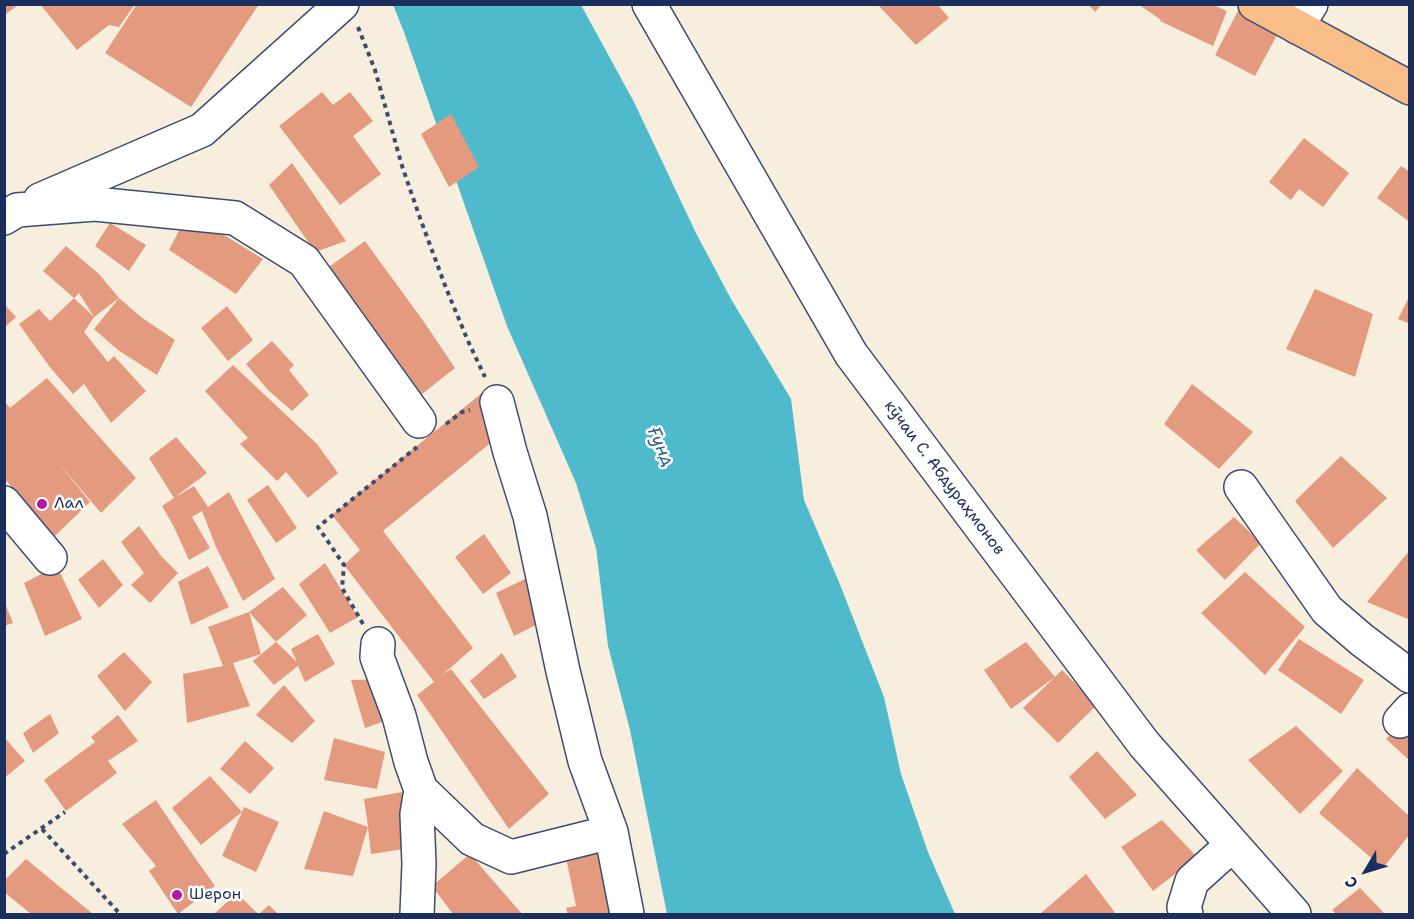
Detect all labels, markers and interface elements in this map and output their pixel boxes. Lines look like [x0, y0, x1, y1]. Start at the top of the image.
street label: кӯчаи С. Абдураҳмонов [880, 397, 1008, 559]
water label: Ғунд [642, 424, 678, 470]
place label: Лал [54, 494, 84, 514]
marker: Лал [35, 497, 49, 511]
north arrow [1336, 841, 1396, 901]
text: С [1340, 872, 1363, 893]
place label: Шерон [189, 885, 241, 905]
marker: Шерон [170, 888, 184, 902]

